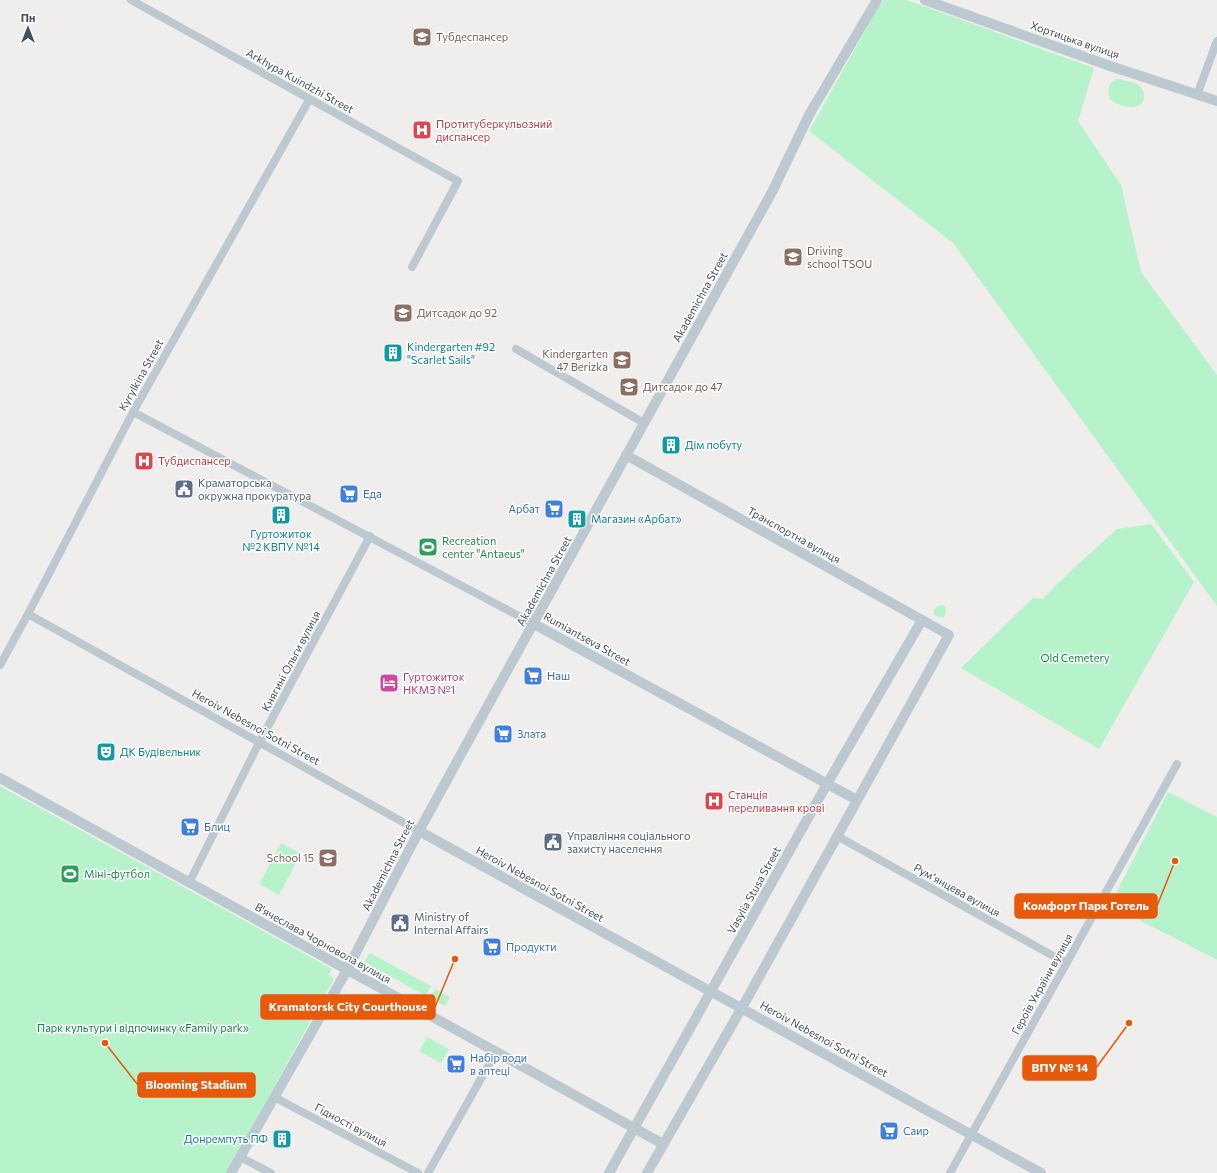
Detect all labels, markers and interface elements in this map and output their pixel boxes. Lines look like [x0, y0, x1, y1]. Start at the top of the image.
north arrow [8, 8, 48, 48]
text: Пн [21, 11, 35, 24]
street label: Хортицька вулиця [1029, 18, 1121, 61]
school or university icon: Тубдеспансер [411, 26, 433, 48]
place label: Тубдеспансер [436, 30, 508, 43]
street label: Arkhypa Kuindzhi Street [244, 46, 357, 116]
place label: Протитуберкульозний диспансер [436, 117, 552, 143]
hospital icon: Протитуберкульозний диспансер [411, 119, 433, 141]
place label: Driving school TSOU [807, 244, 872, 270]
school or university icon: Driving school TSOU [782, 246, 804, 268]
street label: Akademichna Street [669, 249, 730, 344]
school or university icon: Дитсадок до 92 [392, 302, 414, 324]
place label: Дитсадок до 92 [417, 306, 497, 319]
street label: Kyrylkina Street [116, 336, 166, 413]
place label: Kindergarten #92 "Scarlet Sails" [407, 340, 495, 366]
building icon: Kindergarten #92 "Scarlet Sails" [382, 342, 404, 364]
place label: Kindergarten 47 Berizka [542, 347, 608, 373]
school or university icon: Kindergarten 47 Berizka [611, 349, 633, 371]
school or university icon: Дитсадок до 47 [618, 376, 640, 398]
place label: Дитсадок до 47 [643, 380, 723, 393]
building icon: Дім побуту [660, 434, 682, 456]
place label: Дім побуту [685, 438, 743, 451]
hospital icon: Тубдиспансер [133, 450, 155, 472]
place label: Тубдиспансер [158, 454, 231, 467]
place label: Краматорська окружна прокуратура [198, 476, 311, 502]
public building icon: Краматорська окружна прокуратура [173, 478, 195, 500]
supermarket icon: Еда [338, 483, 360, 505]
place label: Еда [363, 487, 382, 500]
supermarket icon: Арбат [543, 498, 565, 520]
place label: Арбат [508, 502, 540, 515]
building icon: Гуртожиток №2 КВПУ №14 [270, 504, 292, 526]
street label: Транспортна вулиця [745, 504, 843, 566]
building icon: Магазин «Арбат» [566, 508, 588, 530]
place label: Магазин «Арбат» [591, 512, 682, 525]
place label: Гуртожиток №2 КВПУ №14 [242, 527, 320, 553]
street label: Akademichna Street [513, 533, 574, 628]
place label: Recreation center "Antaeus" [442, 534, 525, 560]
sports icon: Recreation center "Antaeus" [417, 536, 439, 558]
street label: Княгині Ольги вулиця [259, 608, 323, 713]
street label: Rumiantseva Street [541, 609, 633, 668]
park label: Old Cemetery [1040, 651, 1110, 664]
supermarket icon: Наш [522, 665, 544, 687]
place label: Наш [547, 669, 570, 682]
place label: Гуртожиток НКМЗ №1 [403, 670, 465, 696]
hotel icon: Гуртожиток НКМЗ №1 [378, 672, 400, 694]
street label: Heroiv Nebesnoi Sotni Street [190, 686, 323, 767]
supermarket icon: Злата [492, 723, 514, 745]
place label: Злата [517, 727, 546, 740]
theatre icon: ДК Будівельник [95, 741, 117, 763]
place label: ДК Будівельник [120, 745, 202, 758]
place label: Станція переливання крові [728, 788, 825, 814]
hospital icon: Станція переливання крові [703, 790, 725, 812]
supermarket icon: Блиц [179, 816, 201, 838]
street label: Akademichna Street [359, 816, 416, 913]
place label: Блиц [204, 820, 231, 833]
place label: Управління соціального захисту населення [567, 829, 691, 855]
public building icon: Управління соціального захисту населення [542, 831, 564, 853]
street label: Heroiv Nebesnoi Sotni Street [474, 843, 607, 924]
street label: Vasylia Stusa Street [724, 843, 783, 936]
school or university icon: School 15 [317, 847, 339, 869]
place label: School 15 [267, 851, 314, 864]
street label: Рум’янцева вулиця [912, 860, 1003, 919]
sports icon: Міні-футбол [59, 863, 81, 885]
place label: Міні-футбол [84, 867, 150, 880]
callout: Комфорт Парк Готель [1015, 894, 1157, 918]
text: Комфорт Парк Готель [1023, 898, 1150, 912]
street label: В'ячеслава Чорновола вулиця [253, 900, 394, 985]
place label: Ministry of Internal Affairs [414, 910, 488, 936]
public building icon: Ministry of Internal Affairs [389, 912, 411, 934]
street label: Героїв України вулиця [1008, 931, 1075, 1036]
supermarket icon: Продукти [481, 936, 503, 958]
place label: Продукти [506, 940, 557, 953]
callout: Kramatorsk City Courthouse [261, 995, 435, 1019]
street label: Heroiv Nebesnoi Sotni Street [758, 998, 891, 1079]
text: Kramatorsk City Courthouse [269, 999, 427, 1013]
park label: Парк культури і відпочинку «Family park» [37, 1021, 249, 1034]
place label: Набір води в аптеці [470, 1051, 527, 1077]
supermarket icon: Набір води в аптеці [445, 1053, 467, 1075]
callout: ВПУ № 14 [1023, 1056, 1096, 1080]
text: ВПУ № 14 [1032, 1060, 1089, 1074]
callout: Blooming Stadium [138, 1073, 255, 1097]
text: Blooming Stadium [145, 1077, 247, 1091]
street label: Гідності вулиця [313, 1100, 390, 1149]
supermarket icon: Саир [878, 1120, 900, 1142]
place label: Саир [903, 1124, 929, 1137]
building icon: Донремпуть ПФ [271, 1128, 293, 1150]
place label: Донремпуть ПФ [184, 1132, 268, 1145]

